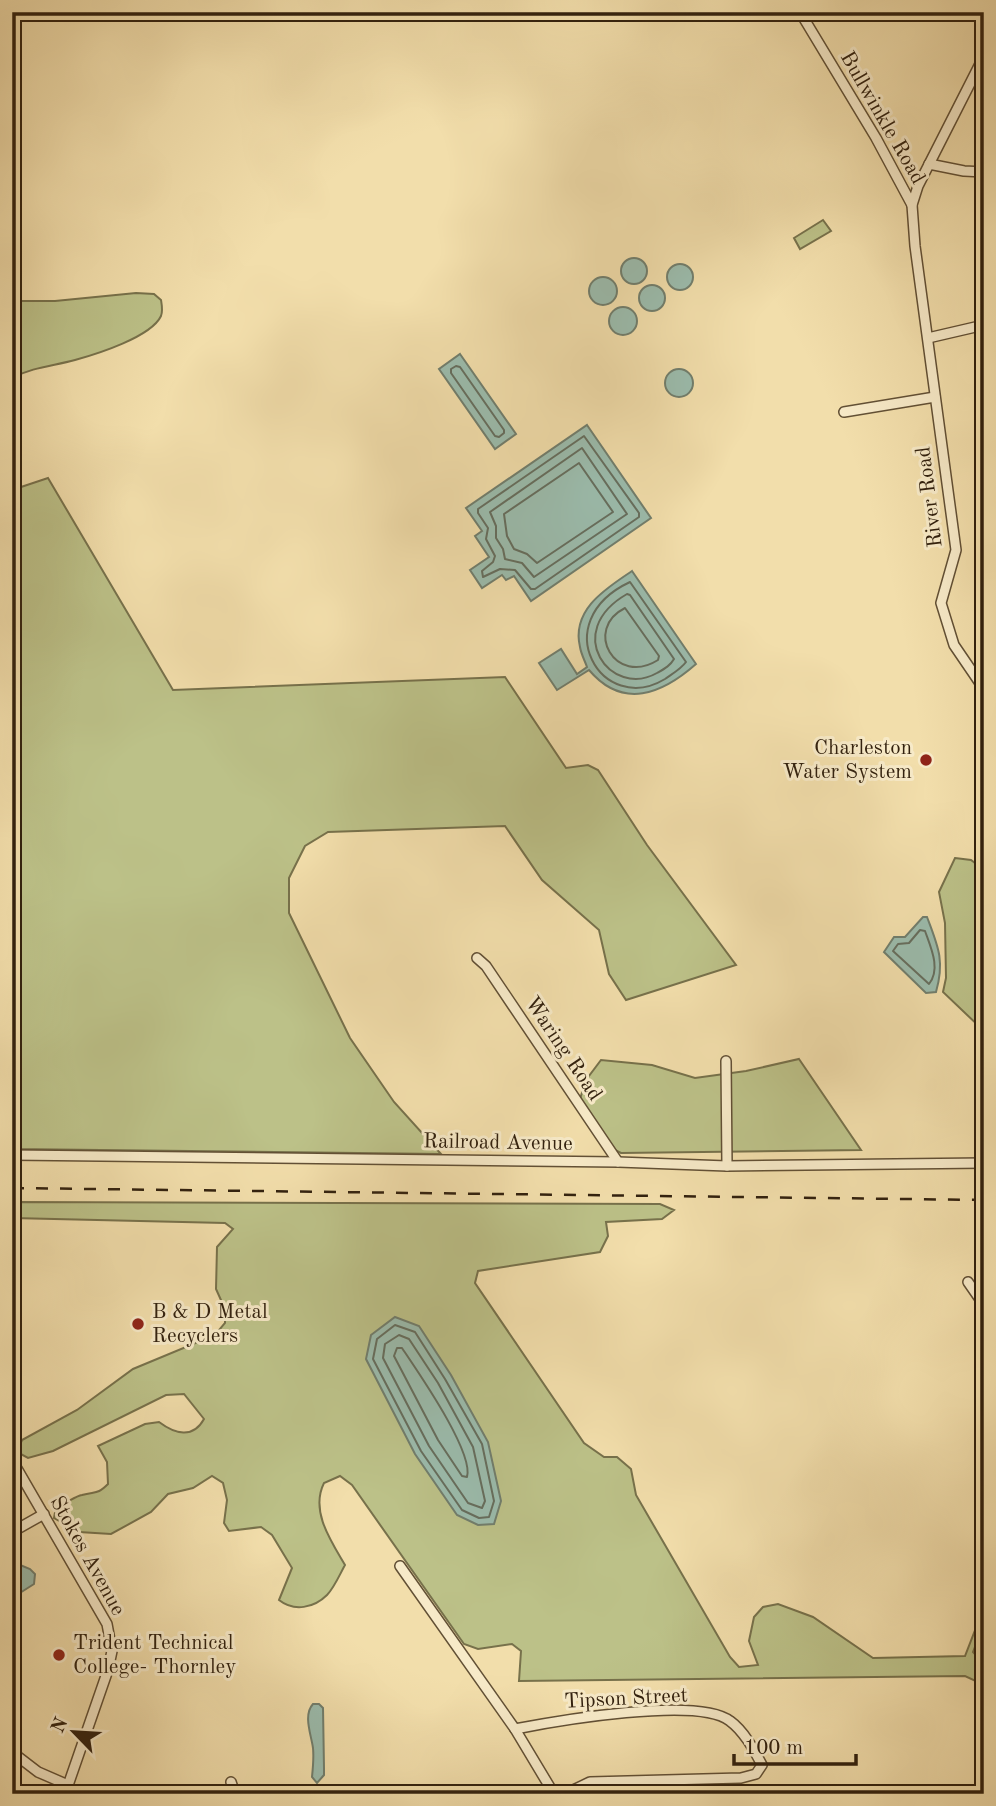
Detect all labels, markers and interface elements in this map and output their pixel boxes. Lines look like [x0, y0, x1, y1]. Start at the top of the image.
street label: Bullwinkle Road [836, 48, 928, 188]
street label: River Road [913, 445, 947, 549]
place label: Charleston Water System [782, 738, 912, 783]
marker: Charleston Water System [918, 752, 934, 768]
street label: Waring Road [521, 993, 605, 1105]
street label: Railroad Avenue [423, 1131, 573, 1155]
place label: B & D Metal Recyclers [152, 1302, 268, 1347]
marker: B & D Metal Recyclers [130, 1316, 146, 1332]
street label: Stokes Avenue [46, 1493, 128, 1619]
place label: Trident Technical College- Thornley [73, 1633, 236, 1678]
marker: Trident Technical College- Thornley [51, 1647, 67, 1663]
street label: Tipson Street [564, 1685, 688, 1713]
north arrow [38, 1698, 108, 1768]
text: N [49, 1715, 73, 1736]
scale bar [734, 1722, 856, 1766]
text: 100 m [744, 1738, 803, 1759]

